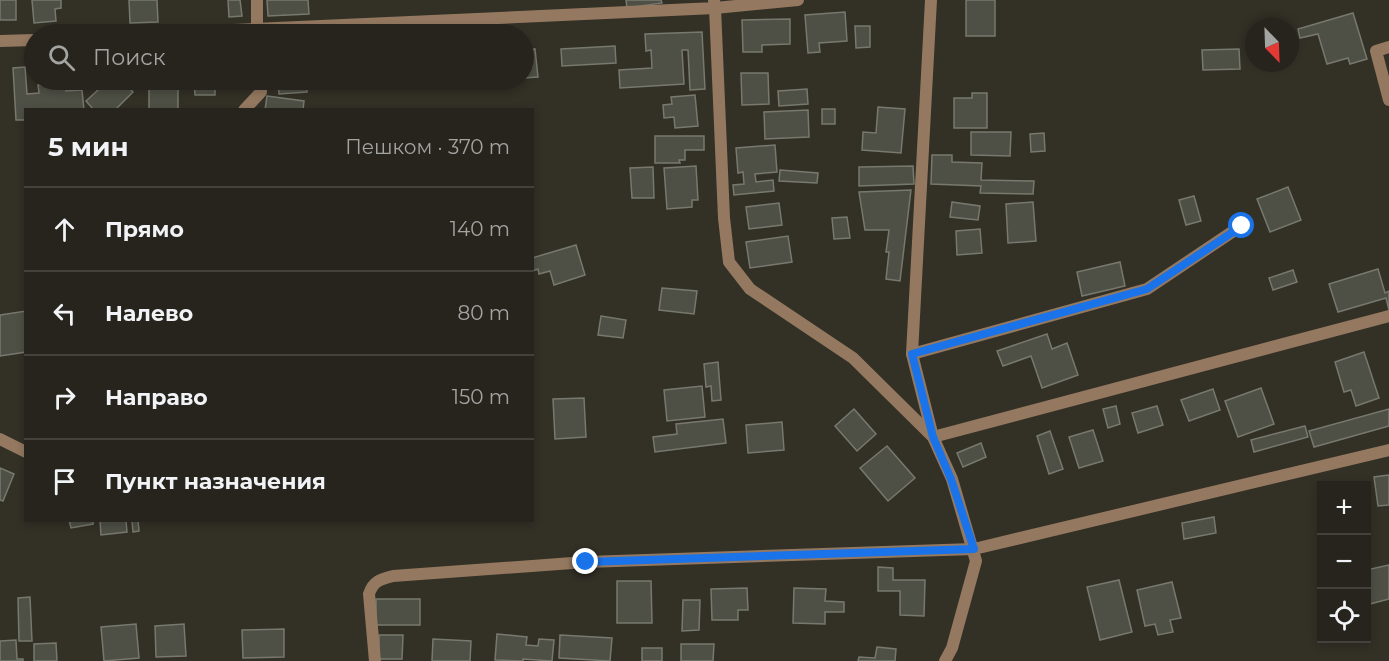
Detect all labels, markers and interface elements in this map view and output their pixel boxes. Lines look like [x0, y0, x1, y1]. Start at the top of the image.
north arrow [1245, 18, 1299, 72]
search box [24, 24, 534, 90]
icon: search [45, 41, 78, 74]
text: Поиск [93, 44, 165, 71]
text: 5 мин [48, 131, 129, 163]
text: Пешком · 370 m [345, 135, 510, 159]
route start [1228, 212, 1254, 238]
icon: ahead [48, 213, 81, 246]
text: Прямо [105, 216, 184, 243]
text: 140 m [450, 217, 510, 241]
icon: left [48, 297, 81, 330]
text: Налево [105, 300, 193, 327]
text: 80 m [458, 301, 510, 325]
icon: right [48, 381, 81, 414]
text: Направо [105, 384, 208, 411]
text: 150 m [452, 385, 510, 409]
icon: arrive [48, 465, 81, 498]
text: Пункт назначения [105, 468, 326, 495]
map controls [1317, 481, 1371, 643]
button: + [1317, 481, 1371, 535]
button: − [1317, 535, 1371, 589]
route end [572, 548, 598, 574]
button: locate [1317, 589, 1371, 643]

